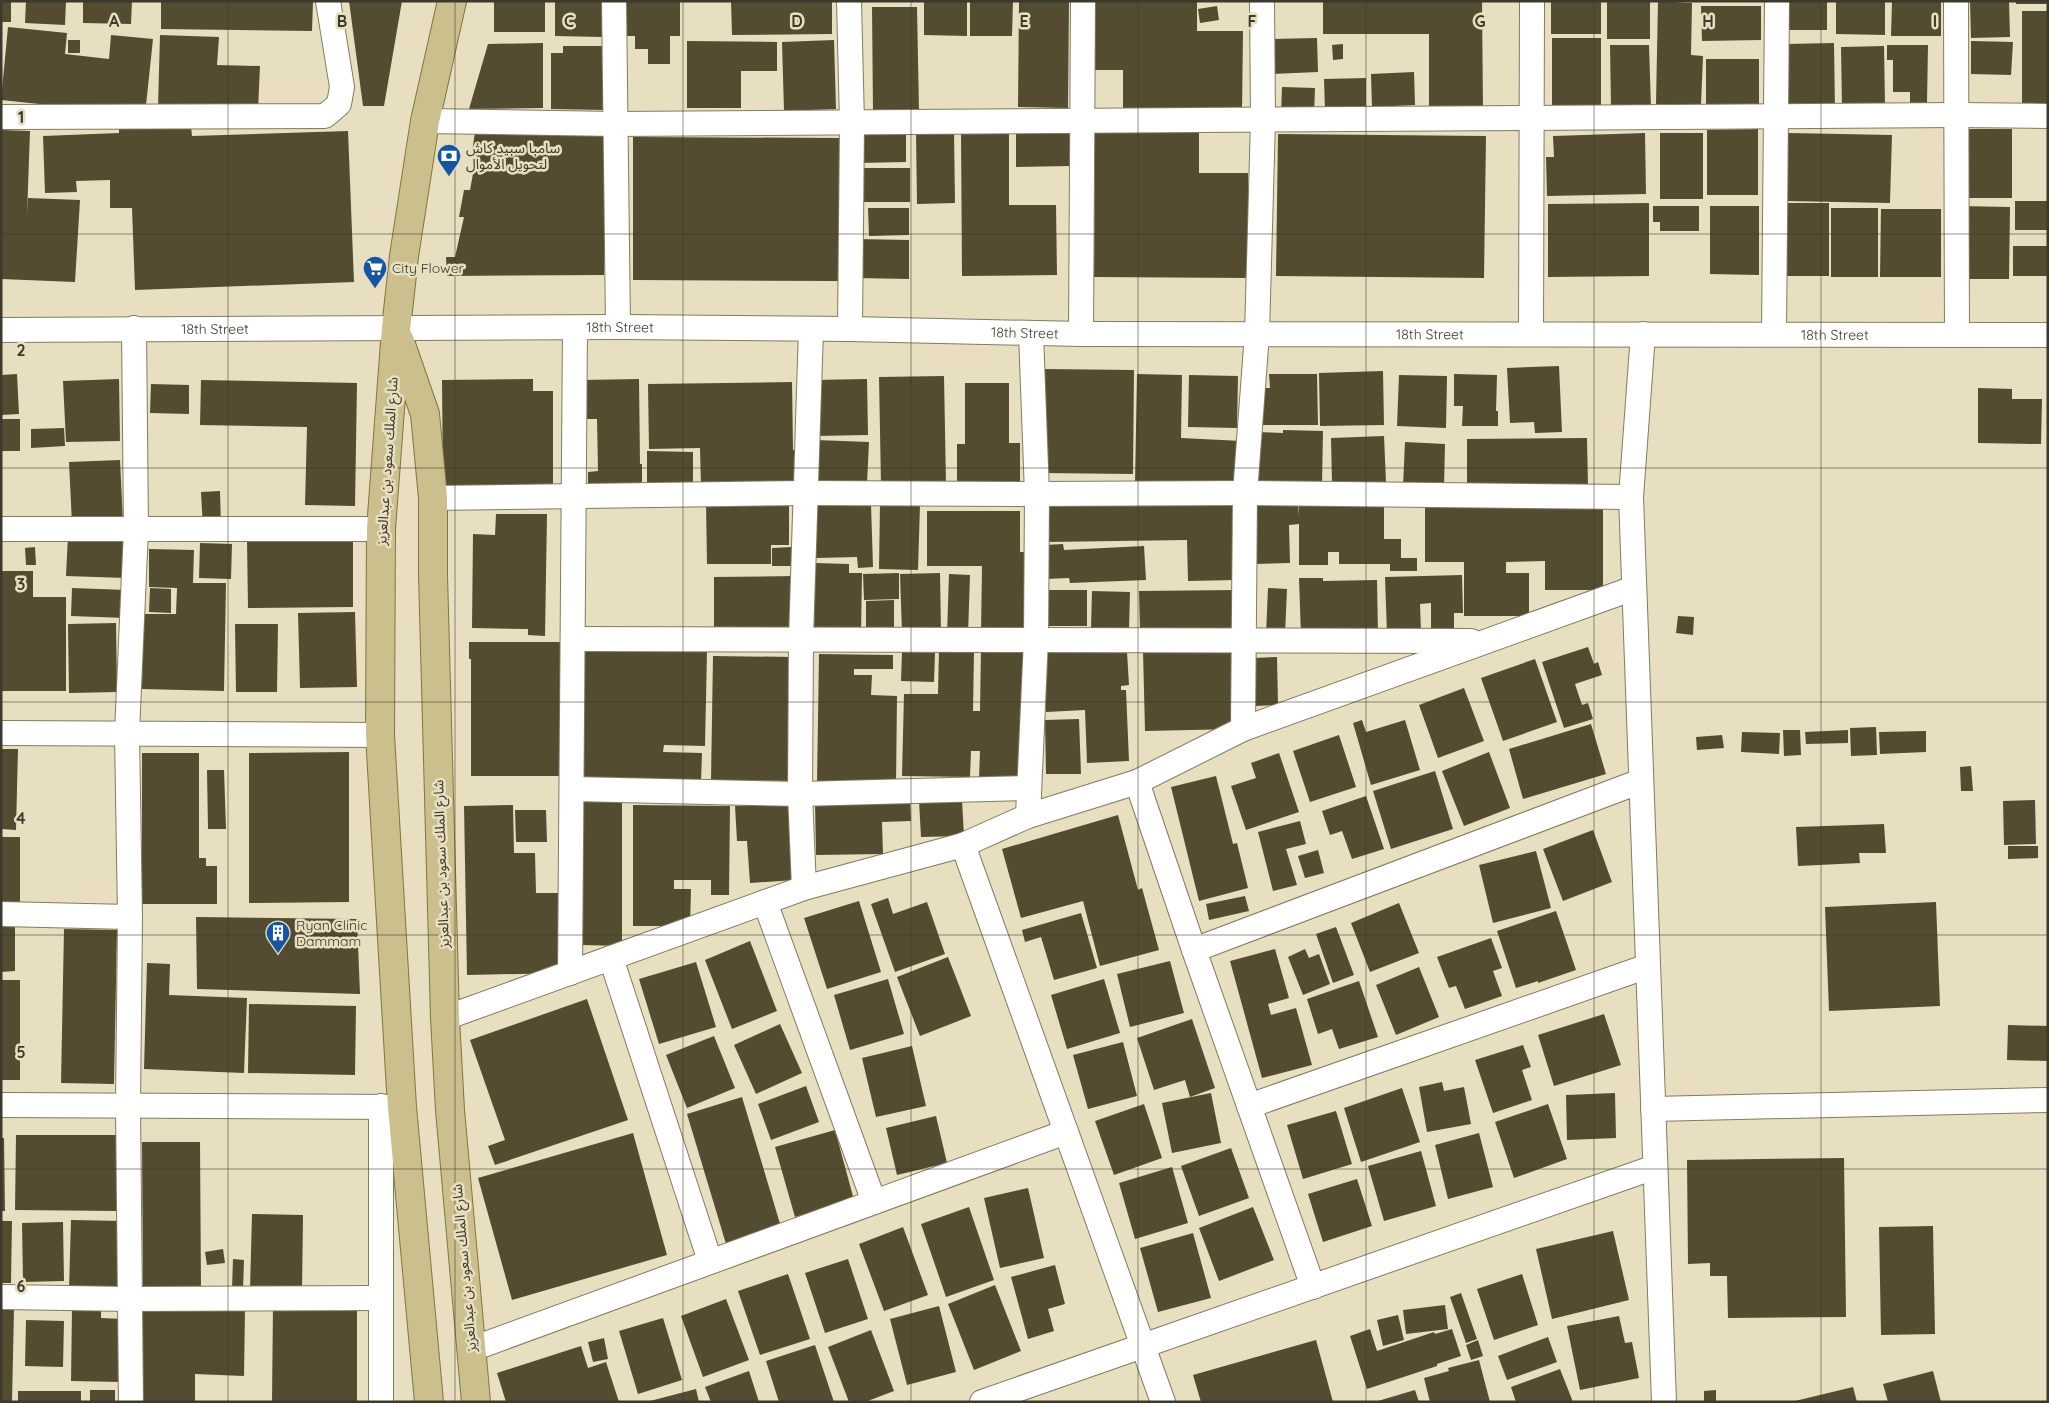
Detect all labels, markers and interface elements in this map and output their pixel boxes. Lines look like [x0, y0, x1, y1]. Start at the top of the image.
text: A [109, 11, 120, 31]
text: B [337, 11, 347, 31]
text: C [564, 11, 574, 31]
text: D [791, 11, 803, 31]
text: E [1019, 11, 1029, 31]
text: F [1248, 11, 1257, 31]
text: G [1474, 11, 1486, 31]
text: H [1702, 11, 1714, 31]
text: I [1933, 11, 1937, 31]
text: 1 [18, 107, 24, 127]
place label: سامبا سبيد كاش لتحويل الأموال [466, 139, 560, 173]
bank icon: سامبا سبيد كاش لتحويل الأموال [436, 143, 462, 177]
supermarket icon: City Flower [362, 255, 388, 289]
place label: City Flower [392, 259, 465, 277]
street label: 18th Street [586, 318, 654, 336]
street label: 18th Street [181, 320, 249, 338]
street label: 18th Street [991, 323, 1059, 343]
street label: 18th Street [1396, 325, 1464, 343]
street label: 18th Street [1801, 326, 1869, 344]
text: 2 [16, 340, 26, 360]
street label: شارع الملك سعود بن عبدالعزيز [372, 376, 404, 547]
text: 3 [17, 574, 25, 594]
street label: شارع الملك سعود بن عبدالعزيز [429, 779, 455, 950]
text: 4 [16, 808, 26, 828]
place label: Ryan Clinic Dammam [296, 916, 367, 950]
building icon: Ryan Clinic Dammam [265, 920, 291, 954]
text: 5 [16, 1042, 26, 1062]
street label: شارع الملك سعود بن عبدالعزيز [448, 1183, 482, 1354]
text: 6 [17, 1276, 26, 1296]

